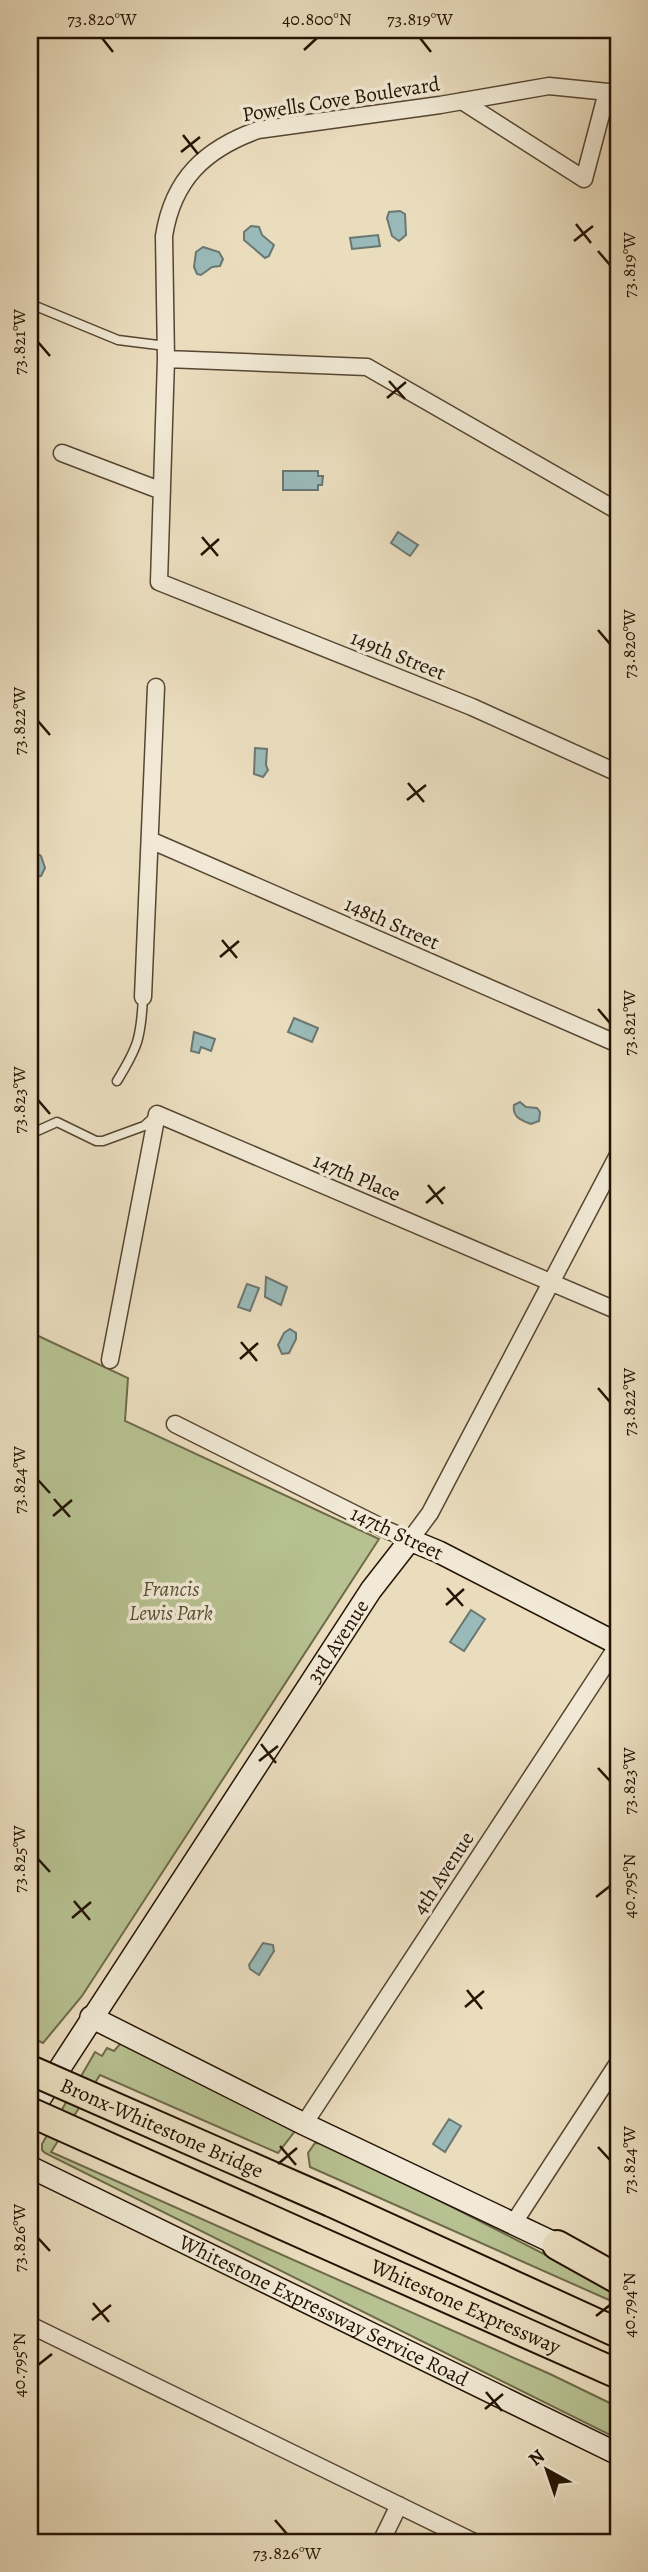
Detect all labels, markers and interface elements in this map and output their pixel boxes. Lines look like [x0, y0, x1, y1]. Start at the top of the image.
text: 73.820°W [67, 7, 137, 31]
text: 40.800°N [282, 7, 352, 31]
text: 73.819°W [387, 7, 453, 31]
street label: Powells Cove Boulevard [240, 69, 442, 128]
text: 73.819°W [617, 232, 641, 298]
text: 73.821°W [7, 309, 31, 375]
text: 73.820°W [617, 609, 641, 679]
street label: 149th Street [346, 623, 450, 687]
text: 73.822°W [7, 686, 31, 755]
street label: 148th Street [340, 890, 444, 956]
text: 73.821°W [617, 990, 641, 1056]
text: 73.823°W [7, 1066, 31, 1134]
street label: 147th Place [309, 1146, 405, 1208]
text: 73.822°W [617, 1367, 641, 1436]
text: 73.824°W [7, 1446, 31, 1514]
street label: 147th Street [346, 1499, 448, 1567]
park label: Francis Lewis Park [129, 1575, 213, 1627]
street label: 3rd Avenue [300, 1594, 375, 1689]
text: 73.823°W [617, 1747, 641, 1815]
text: 73.825°W [7, 1825, 31, 1893]
street label: 4th Avenue [406, 1826, 480, 1920]
text: 40.795°N [617, 1853, 641, 1919]
street label: Bronx-Whitestone Bridge [56, 2071, 268, 2185]
text: 73.824°W [617, 2126, 641, 2194]
text: 73.826°W [7, 2204, 31, 2272]
street label: Whitestone Expressway Service Road [174, 2228, 474, 2393]
street label: Whitestone Expressway [366, 2252, 566, 2361]
text: 40.794°N [617, 2272, 641, 2338]
text: 40.795°N [7, 2332, 31, 2398]
north arrow [512, 2436, 582, 2506]
text: N [523, 2443, 550, 2472]
text: 73.826°W [253, 2541, 321, 2565]

